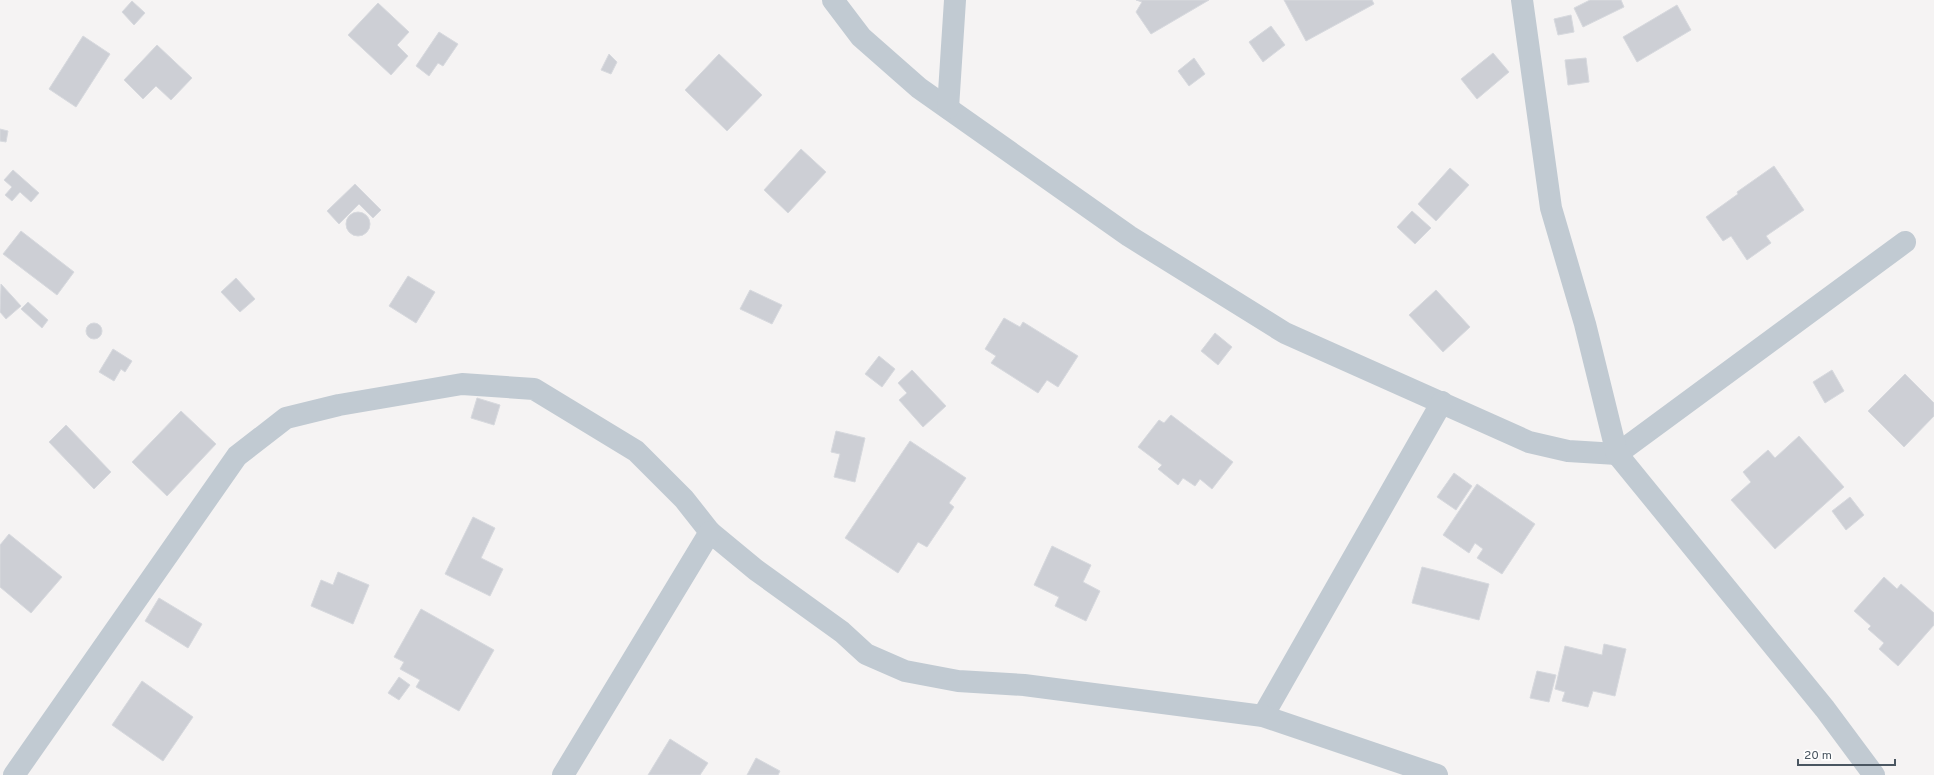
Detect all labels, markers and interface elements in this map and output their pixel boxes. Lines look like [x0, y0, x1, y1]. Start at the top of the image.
scale bar [1798, 741, 1895, 767]
text: 20 m [1804, 748, 1832, 764]

